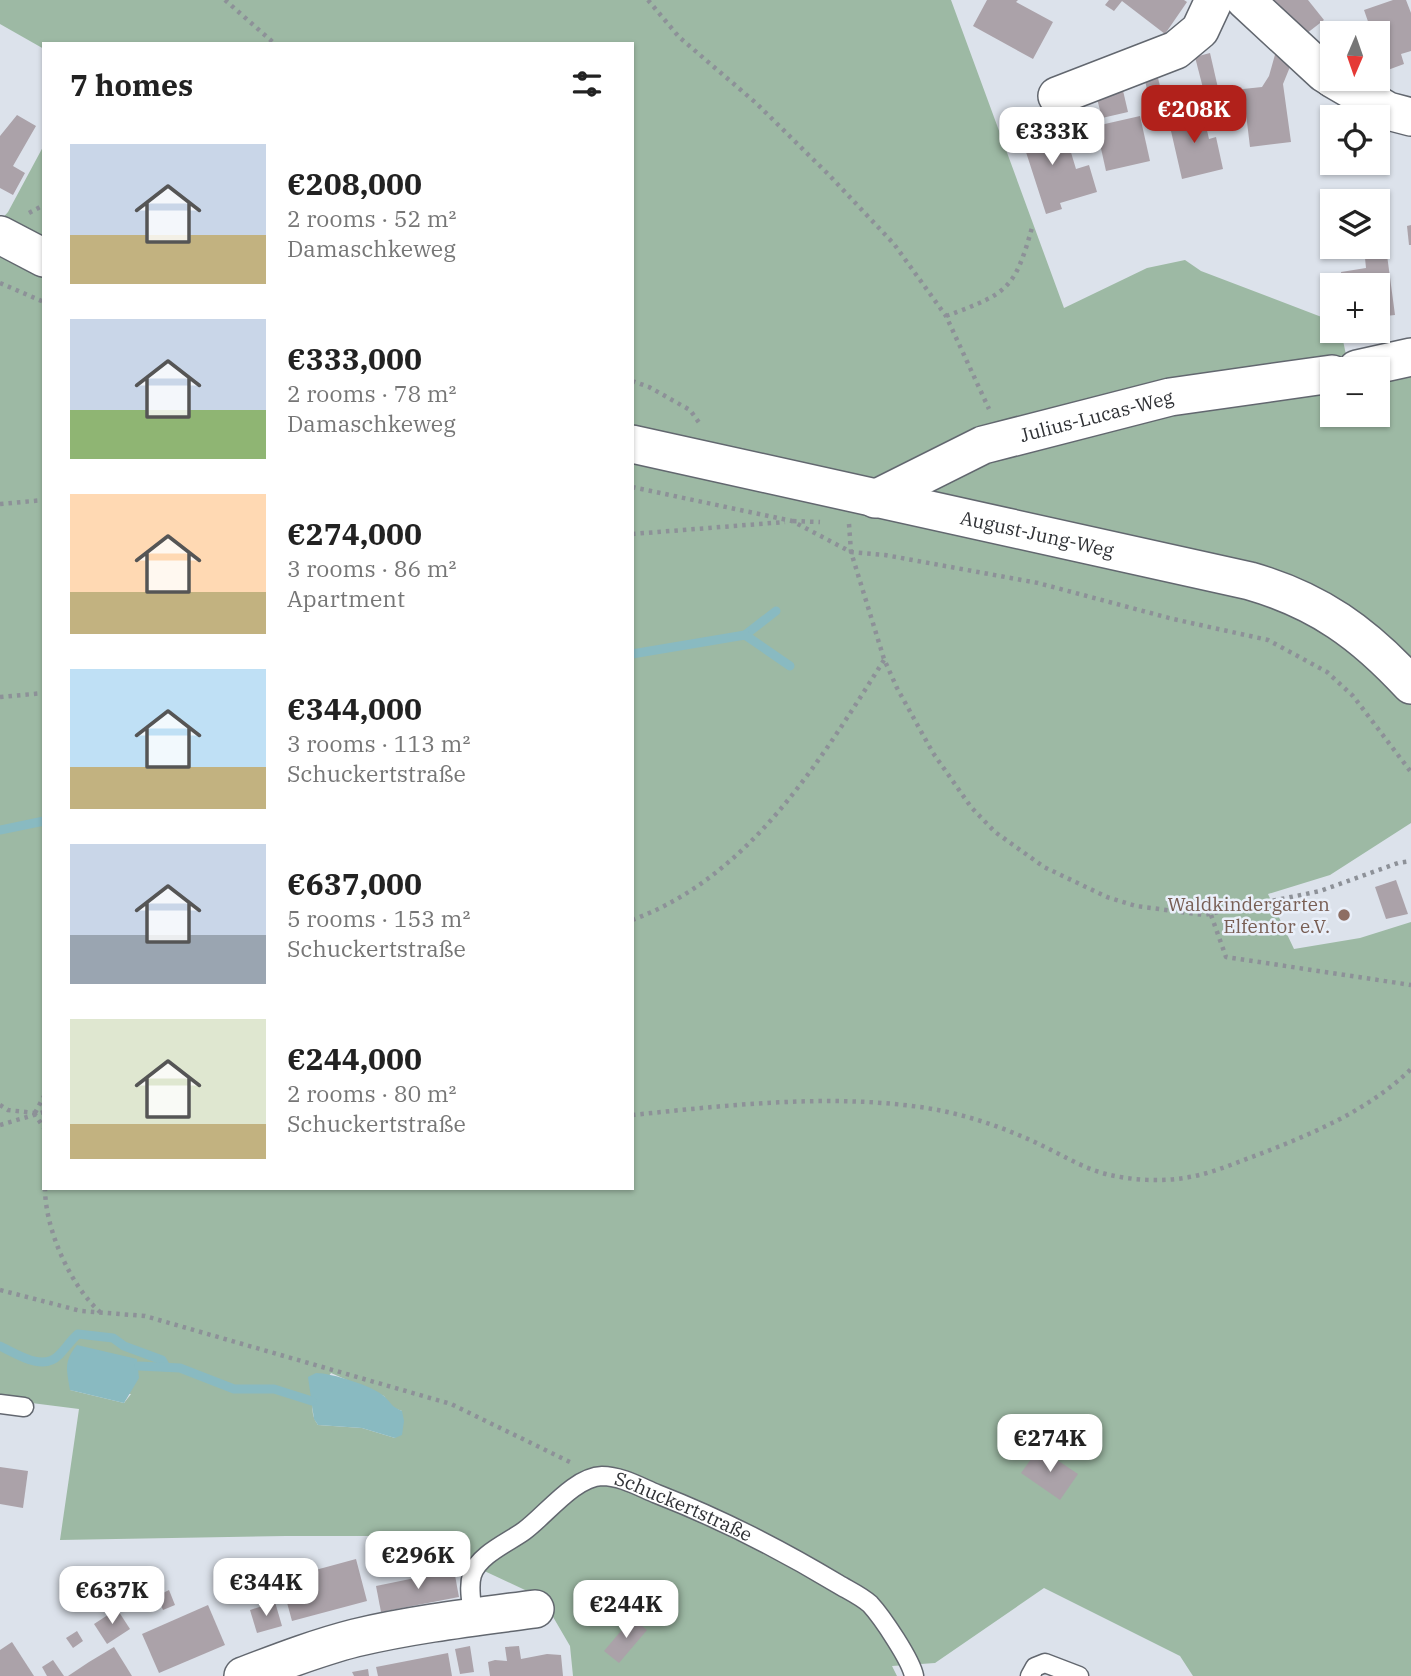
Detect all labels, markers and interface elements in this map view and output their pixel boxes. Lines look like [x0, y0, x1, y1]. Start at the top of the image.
north arrow [1320, 21, 1390, 91]
map controls [1320, 21, 1390, 427]
text: 7 homes [70, 65, 193, 104]
icon: filters [568, 65, 606, 103]
pin: €208K [1145, 86, 1243, 145]
text: €208K [1157, 93, 1231, 123]
button: locate [1320, 105, 1390, 175]
pin: €333K [1003, 108, 1101, 167]
text: €333K [1015, 115, 1089, 145]
text: €208,000 [287, 164, 422, 203]
icon: home [126, 172, 210, 256]
button: layers [1320, 189, 1390, 259]
text: 2 rooms · 52 m² [287, 203, 457, 233]
text: Damaschkeweg [287, 233, 456, 263]
button: + [1320, 273, 1390, 343]
text: €333,000 [287, 339, 422, 378]
icon: home [126, 347, 210, 431]
button: − [1320, 357, 1390, 427]
text: 2 rooms · 78 m² [287, 378, 457, 408]
street label: Julius-Lucas-Weg [1017, 384, 1176, 447]
text: Damaschkeweg [287, 408, 456, 438]
street label: August-Jung-Weg [958, 505, 1117, 563]
text: €274,000 [287, 514, 422, 553]
icon: home [126, 522, 210, 606]
text: 3 rooms · 86 m² [287, 553, 457, 583]
text: Apartment [287, 583, 405, 613]
text: €344,000 [287, 689, 422, 728]
icon: home [126, 697, 210, 781]
text: 3 rooms · 113 m² [287, 728, 470, 758]
text: Schuckertstraße [287, 758, 466, 788]
text: €637,000 [287, 864, 422, 903]
icon: home [126, 872, 210, 956]
place label: Waldkindergarten Elfentor e.V. [1167, 892, 1330, 938]
text: 5 rooms · 153 m² [287, 903, 470, 933]
marker: Waldkindergarten Elfentor e.V. [1336, 907, 1352, 923]
text: Schuckertstraße [287, 933, 466, 963]
text: €244,000 [287, 1039, 422, 1078]
icon: home [126, 1047, 210, 1131]
text: 2 rooms · 80 m² [287, 1078, 457, 1108]
text: Schuckertstraße [287, 1108, 466, 1138]
pin: €274K [1001, 1414, 1099, 1474]
text: €274K [1013, 1422, 1087, 1452]
street label: Schuckertstraße [612, 1466, 756, 1547]
pin: €296K [369, 1532, 467, 1591]
text: €296K [381, 1539, 455, 1569]
pin: €344K [217, 1558, 315, 1618]
pin: €637K [63, 1566, 161, 1626]
text: €344K [229, 1566, 303, 1596]
text: €637K [75, 1574, 149, 1604]
pin: €244K [577, 1580, 675, 1640]
text: €244K [589, 1588, 663, 1618]

